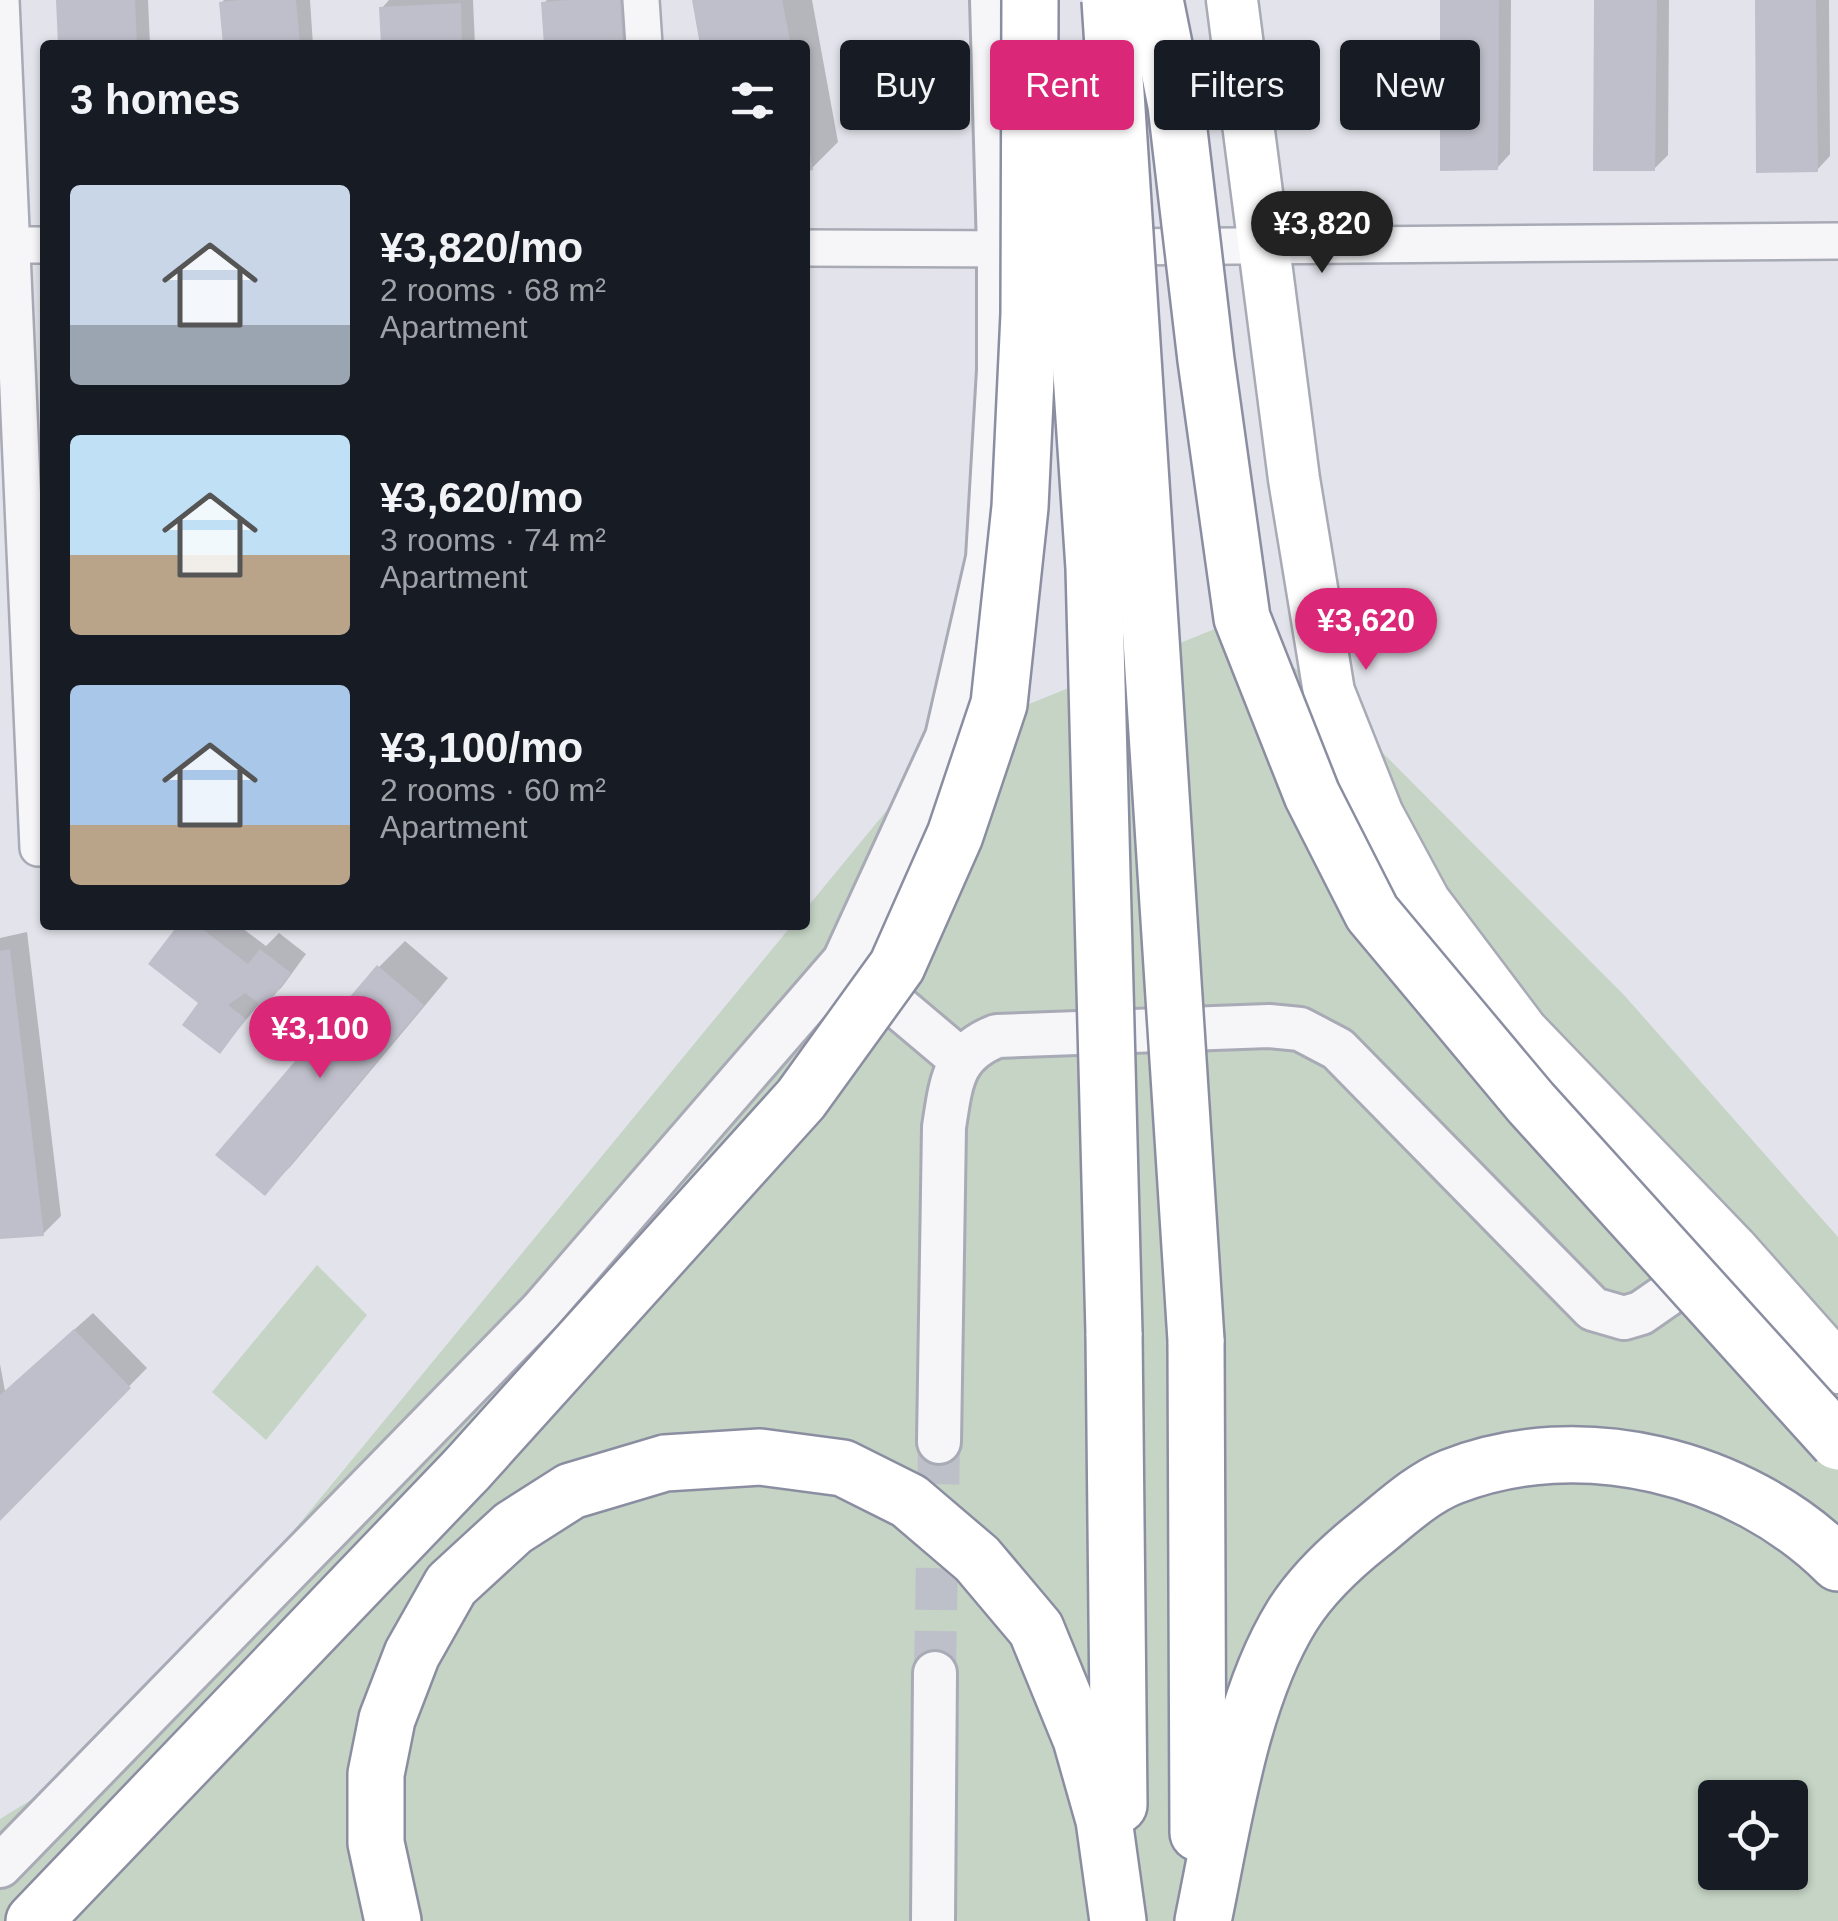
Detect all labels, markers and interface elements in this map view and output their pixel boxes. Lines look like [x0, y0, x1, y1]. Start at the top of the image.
chip: Buy [840, 40, 970, 130]
chip: Rent [990, 40, 1134, 130]
chip: Filters [1154, 40, 1320, 130]
chip: New [1340, 40, 1480, 130]
icon: filters [725, 73, 780, 128]
text: 3 homes [70, 76, 240, 123]
pin: ¥3,820 [1241, 191, 1403, 276]
text: ¥3,820 [1273, 205, 1371, 241]
text: ¥3,820/mo [380, 224, 583, 271]
icon: home [150, 225, 270, 345]
text: 2 rooms · 68 m² [380, 272, 606, 308]
text: Apartment [380, 309, 528, 345]
text: ¥3,620/mo [380, 474, 583, 521]
icon: home [150, 475, 270, 595]
text: 3 rooms · 74 m² [380, 522, 606, 558]
text: Apartment [380, 559, 528, 595]
pin: ¥3,620 [1285, 588, 1447, 673]
text: ¥3,620 [1317, 602, 1415, 638]
text: ¥3,100/mo [380, 724, 583, 771]
icon: home [150, 725, 270, 845]
text: 2 rooms · 60 m² [380, 772, 606, 808]
text: Apartment [380, 809, 528, 845]
pin: ¥3,100 [239, 996, 401, 1081]
text: ¥3,100 [271, 1010, 369, 1046]
map controls [1698, 1780, 1808, 1890]
button: locate [1698, 1780, 1808, 1890]

